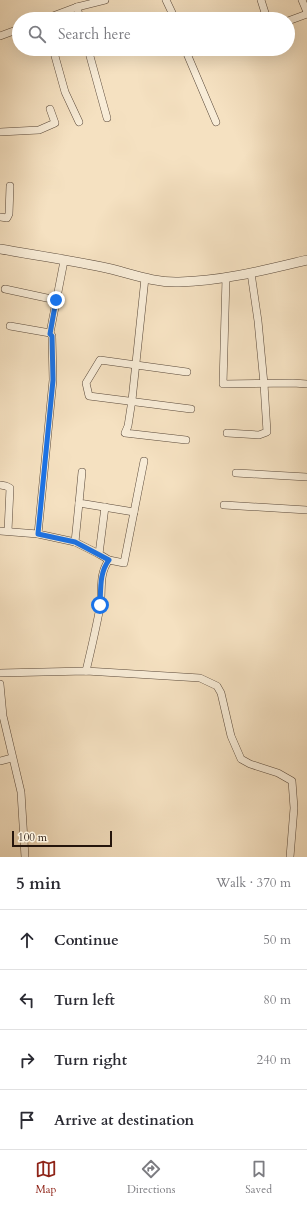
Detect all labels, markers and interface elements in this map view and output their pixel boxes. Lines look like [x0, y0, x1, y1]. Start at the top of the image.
search box [12, 12, 295, 56]
icon: search [26, 23, 48, 45]
text: Search here [58, 24, 131, 44]
route end [47, 291, 65, 309]
route start [91, 596, 109, 614]
scale bar [12, 829, 112, 848]
text: 100 m [18, 830, 47, 845]
text: 5 min [16, 872, 61, 895]
text: Walk · 370 m [216, 874, 291, 892]
icon: ahead [16, 929, 38, 951]
text: Continue [54, 930, 119, 950]
text: 50 m [263, 931, 291, 949]
icon: left [16, 989, 38, 1011]
text: Turn left [54, 990, 115, 1010]
text: 80 m [263, 991, 291, 1009]
icon: right [16, 1049, 38, 1071]
text: Turn right [54, 1050, 127, 1070]
text: 240 m [257, 1051, 291, 1069]
icon: arrive [16, 1109, 38, 1131]
text: Arrive at destination [54, 1110, 194, 1130]
tab: Map [35, 1158, 57, 1197]
tab: Directions [127, 1158, 175, 1197]
tab: Saved [245, 1158, 272, 1197]

